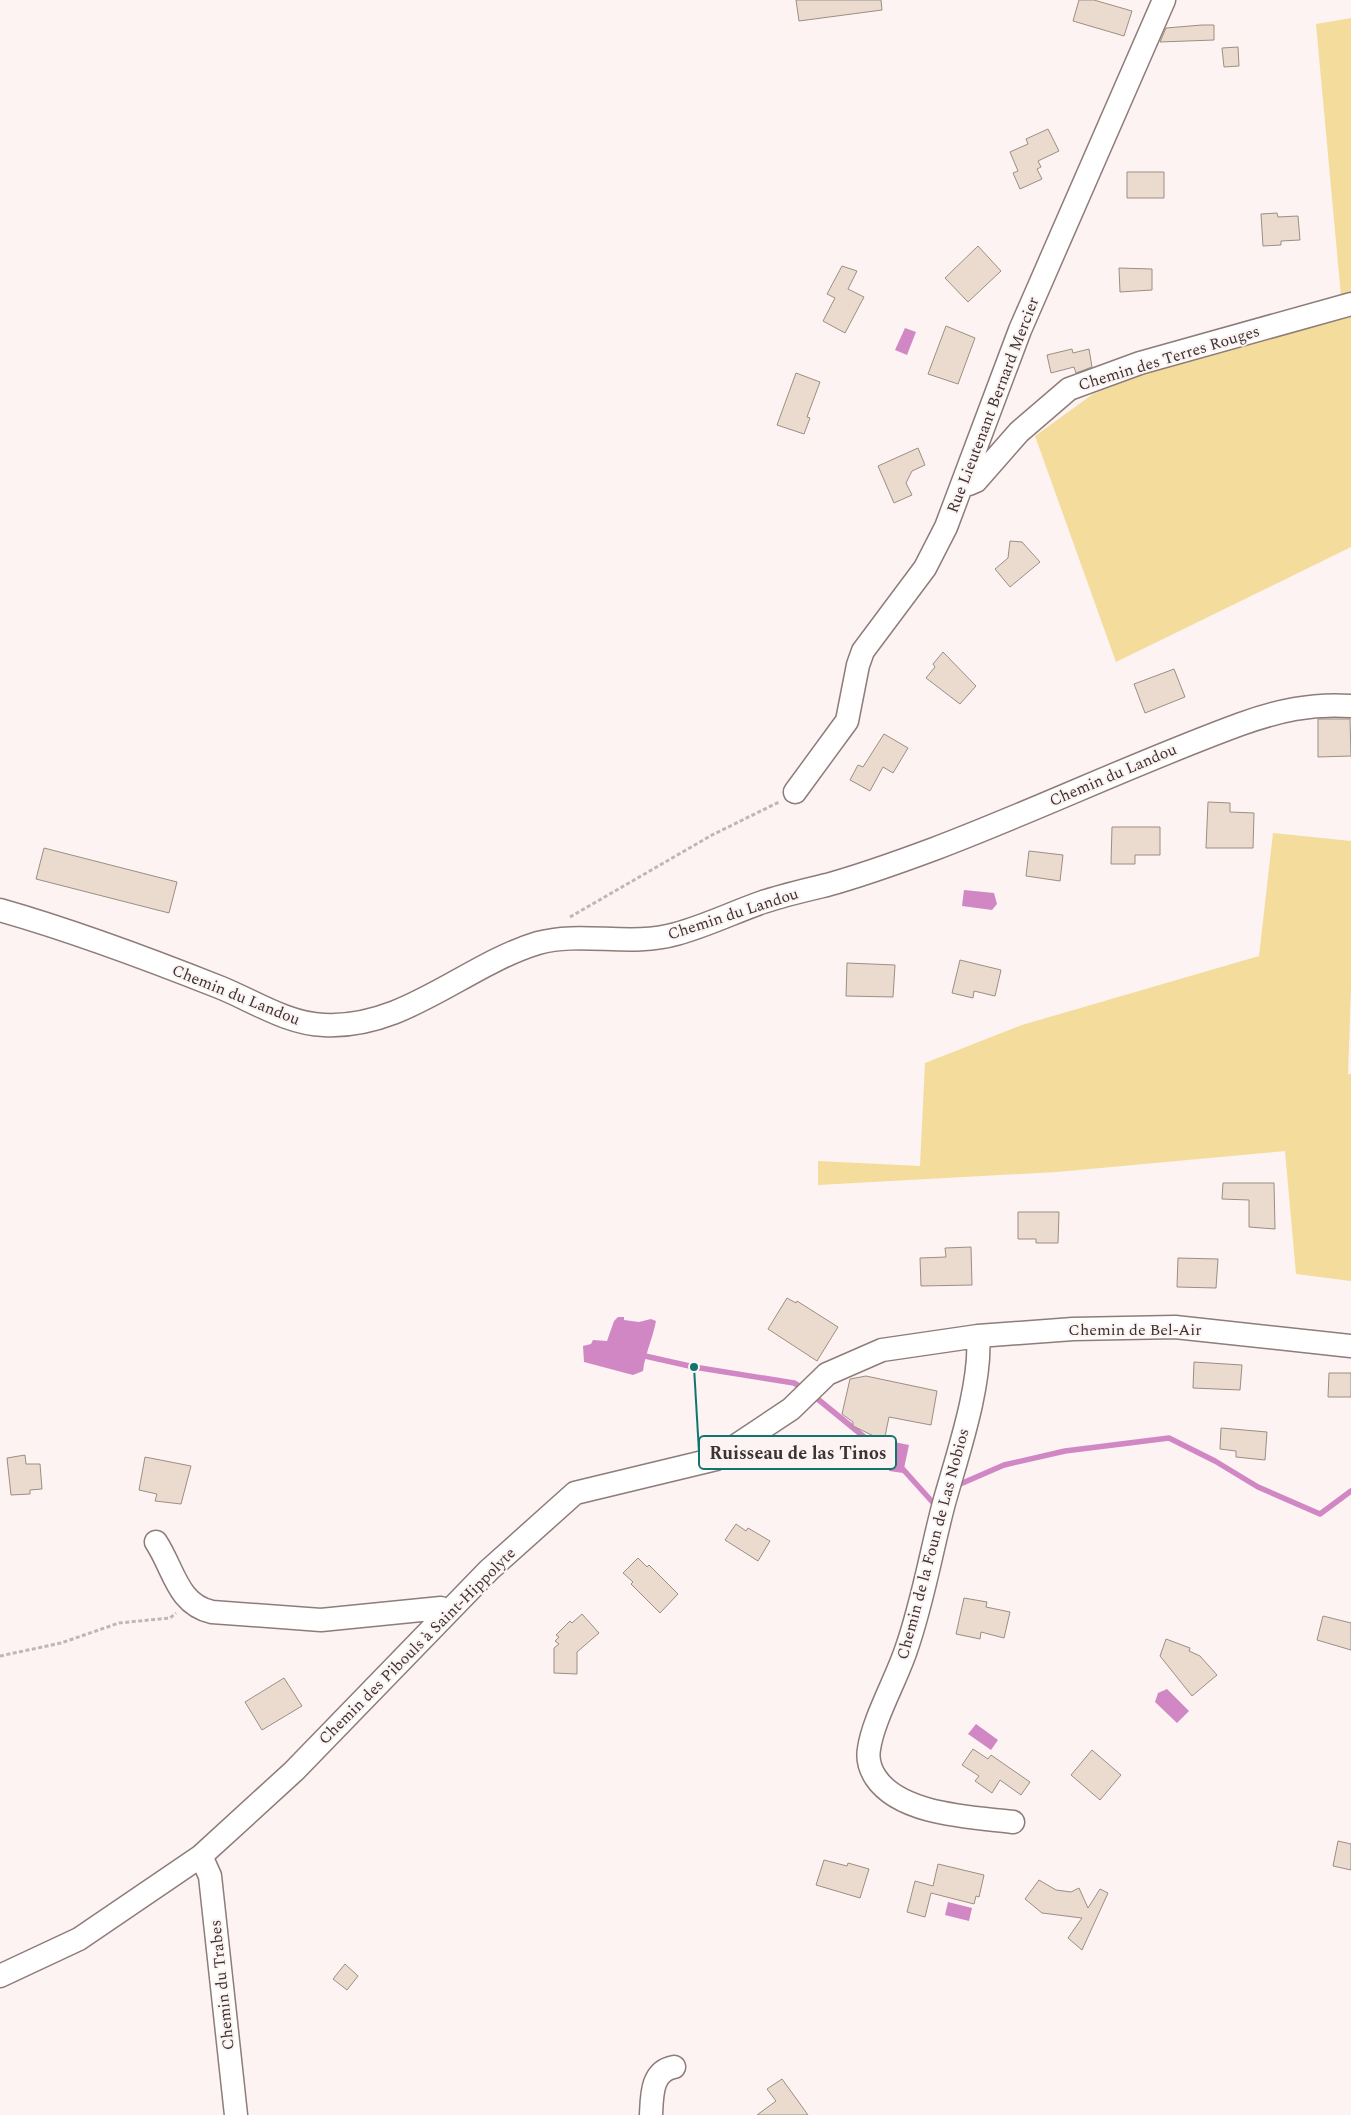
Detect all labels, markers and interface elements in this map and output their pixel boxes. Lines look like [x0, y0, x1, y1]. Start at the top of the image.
street label: Rue Lieutenant Bernard Mercier [941, 293, 1045, 517]
street label: Chemin des Terres Rouges [1075, 319, 1263, 397]
street label: Chemin du Landou [1046, 737, 1180, 813]
street label: Chemin du Landou [664, 882, 802, 946]
street label: Chemin du Landou [168, 958, 304, 1032]
street label: Chemin de Bel-Air [1068, 1318, 1202, 1342]
street label: Chemin de la Foun de Las Nobios [891, 1426, 975, 1662]
callout: Ruisseau de las Tinos [699, 1436, 896, 1469]
text: Ruisseau de las Tinos [709, 1440, 887, 1467]
street label: Chemin des Pibouls à Saint-Hippolyte [313, 1542, 521, 1750]
street label: Chemin du Trabes [203, 1919, 241, 2051]

